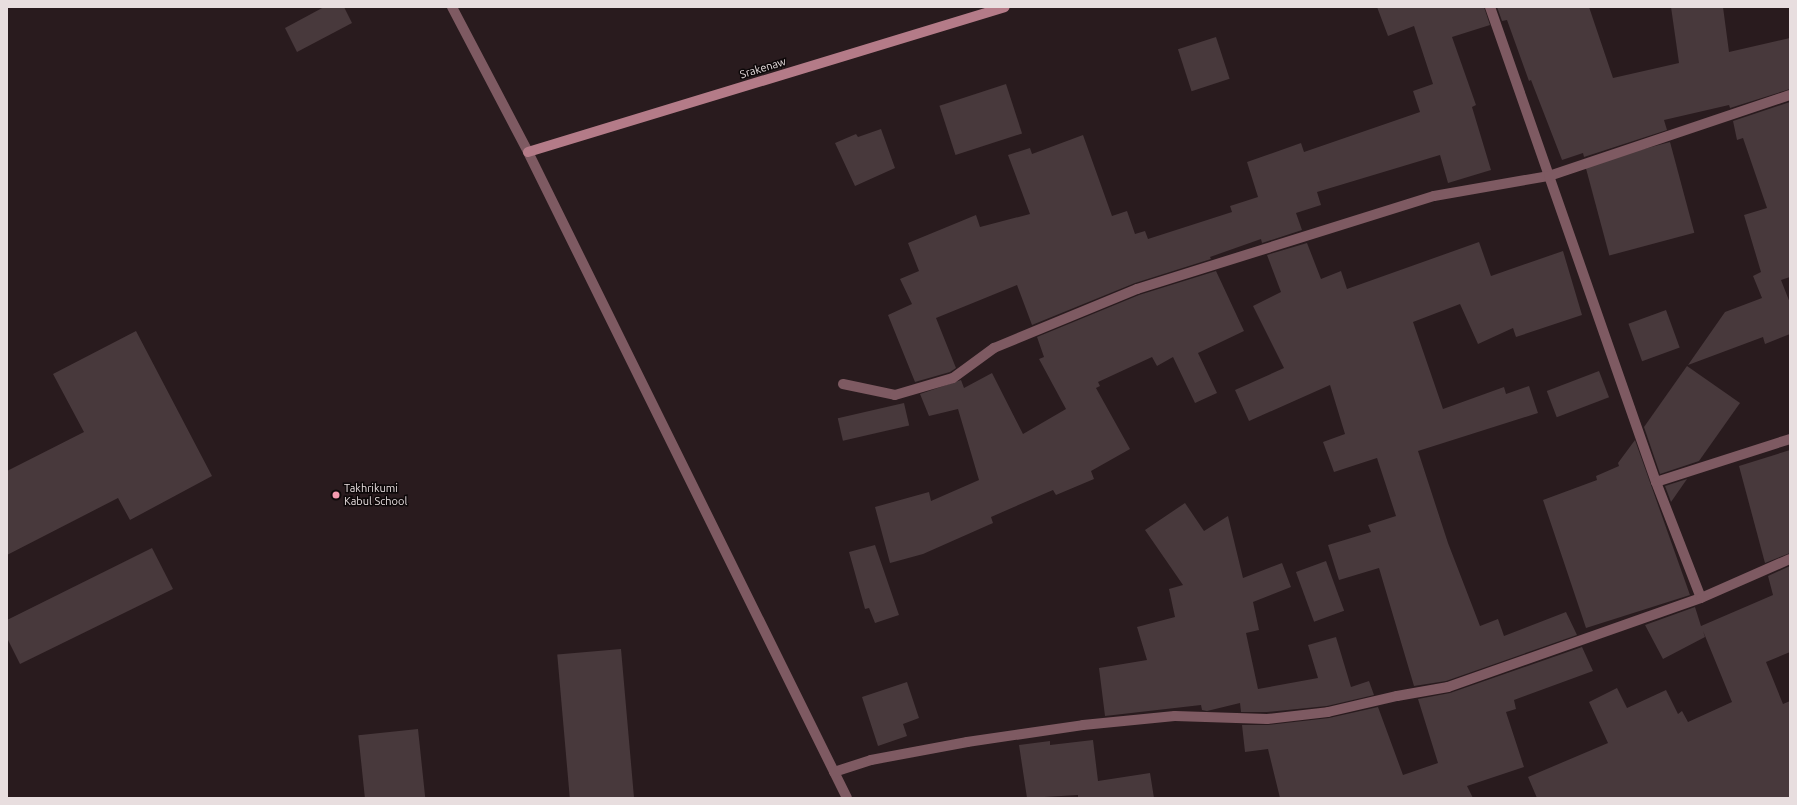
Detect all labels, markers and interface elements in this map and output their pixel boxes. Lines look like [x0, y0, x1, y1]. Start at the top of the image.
street label: Srakenaw [738, 55, 788, 81]
place label: Takhrikumi Kabul School [344, 482, 407, 508]
marker: Takhrikumi Kabul School [331, 490, 341, 500]

